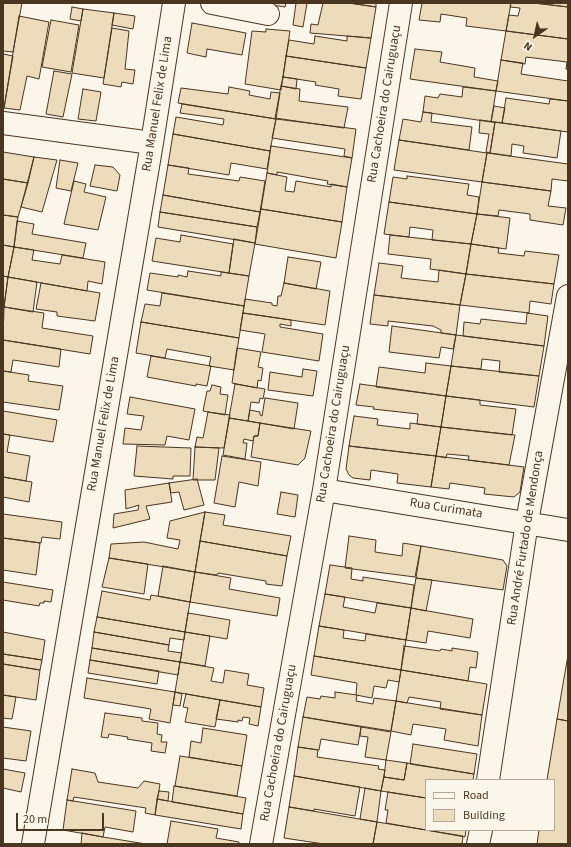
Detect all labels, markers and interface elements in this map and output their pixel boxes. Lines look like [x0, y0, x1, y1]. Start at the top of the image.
north arrow [515, 16, 555, 56]
street label: Rua Cachoeira do Cairuguaçu [365, 24, 405, 184]
street label: Rua Manuel Felix de Lima [140, 35, 176, 173]
text: N [521, 38, 535, 55]
street label: Rua Cachoeira do Cairuguaçu [314, 344, 354, 504]
street label: Rua Manuel Felix de Lima [84, 355, 124, 493]
street label: Rua André Furtado de Mendonça [504, 449, 548, 627]
street label: Rua Curimata [408, 496, 484, 522]
street label: Rua Cachoeira do Cairuguaçu [257, 663, 301, 823]
legend [425, 779, 555, 831]
text: Road [463, 787, 489, 804]
scale bar [18, 805, 106, 831]
text: Building [463, 807, 505, 824]
text: 20 m [23, 811, 47, 828]

